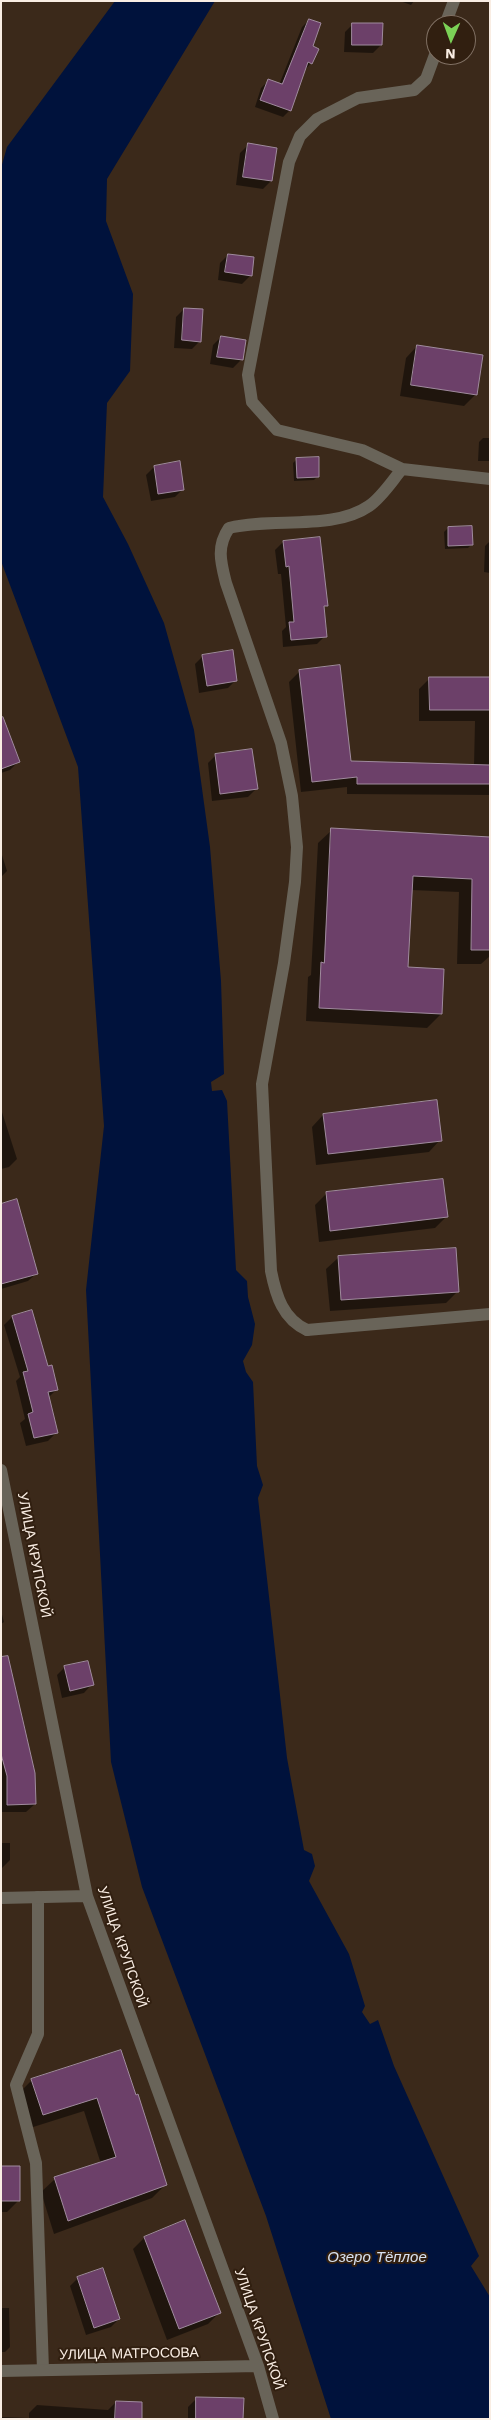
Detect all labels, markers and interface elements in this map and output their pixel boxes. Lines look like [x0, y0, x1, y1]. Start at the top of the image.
north arrow [426, 15, 476, 65]
text: N [445, 46, 456, 62]
street label: УЛИЦА КРУПСКОЙ [14, 1491, 54, 1619]
street label: УЛИЦА КРУПСКОЙ [93, 1884, 151, 2010]
water label: Озеро Тёплое [327, 2249, 427, 2267]
street label: УЛИЦА КРУПСКОЙ [230, 2266, 288, 2392]
street label: УЛИЦА МАТРОСОВА [59, 2344, 199, 2364]

